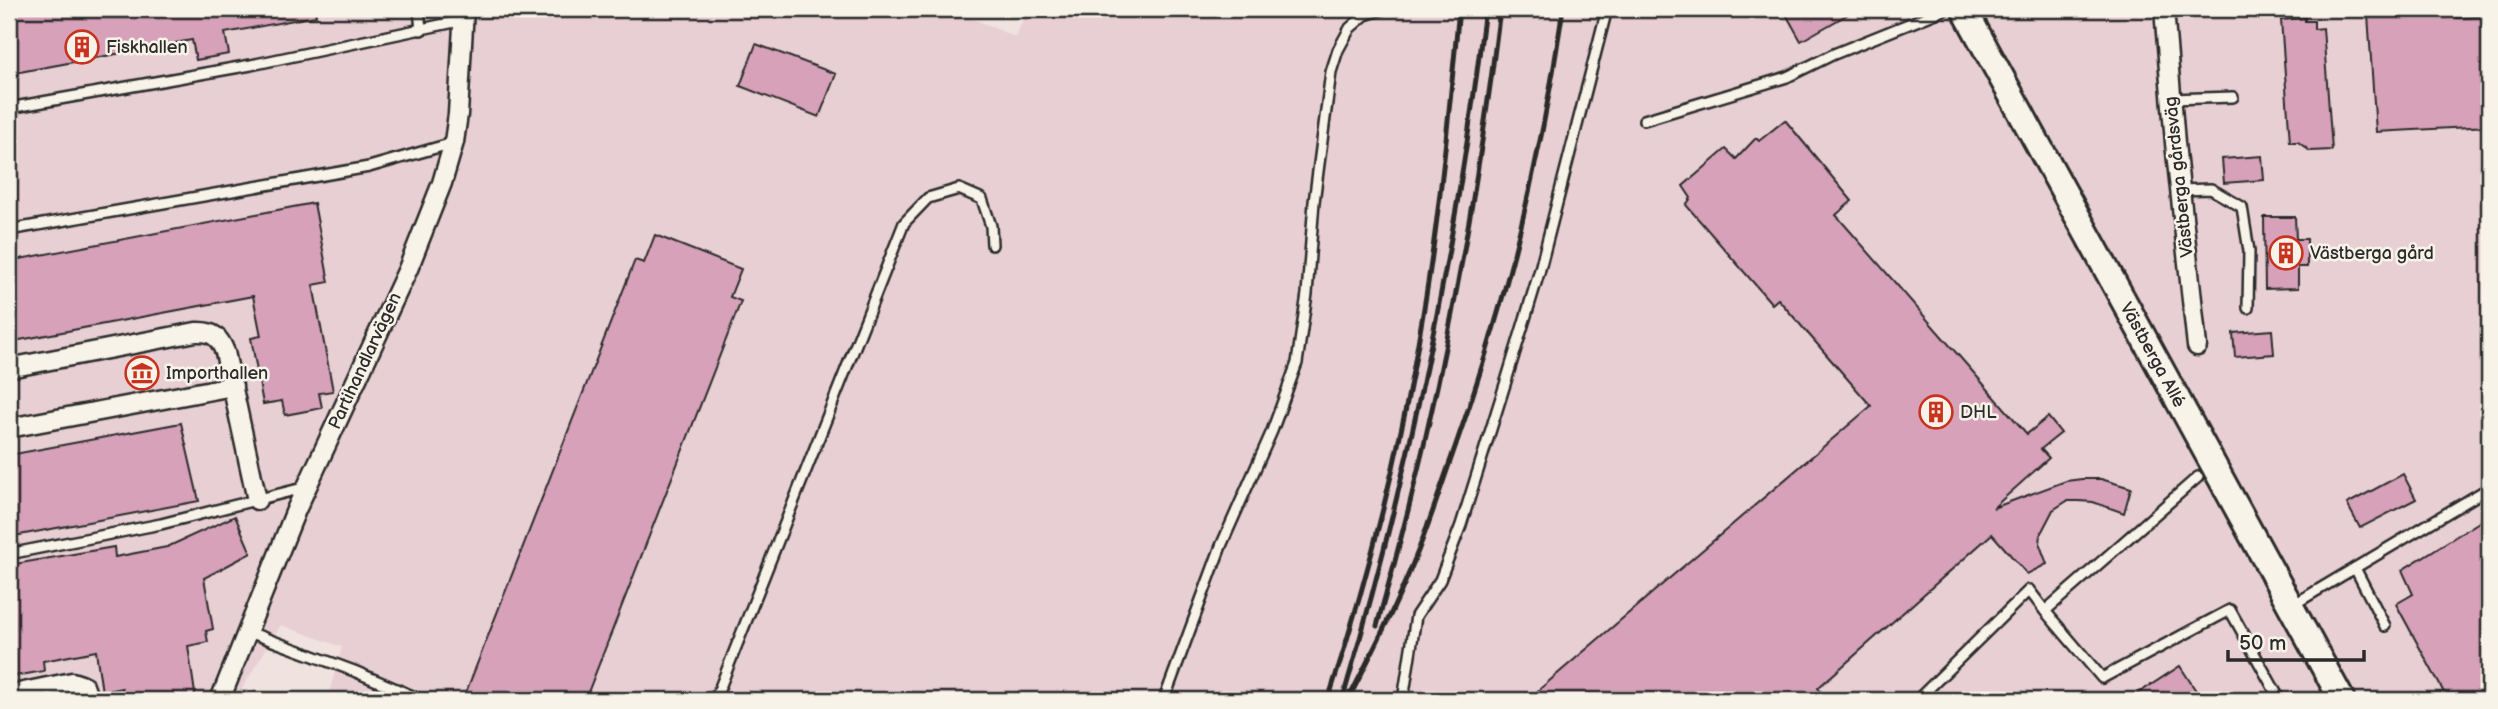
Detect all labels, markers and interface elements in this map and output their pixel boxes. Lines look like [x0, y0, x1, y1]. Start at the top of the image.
building icon: Fiskhallen [63, 28, 101, 66]
place label: Fiskhallen [106, 37, 188, 58]
street label: Västberga gårdsväg [2160, 95, 2198, 259]
building icon: Västberga gård [2267, 234, 2305, 272]
place label: Västberga gård [2310, 243, 2434, 264]
street label: Partihandlarvägen [324, 289, 406, 433]
street label: Västberga Allé [2116, 298, 2190, 411]
museum icon: Importhallen [123, 354, 161, 392]
place label: Importhallen [166, 363, 268, 384]
building icon: DHL [1917, 393, 1955, 431]
place label: DHL [1960, 402, 1997, 423]
scale bar [2228, 618, 2365, 662]
text: 50 m [2239, 631, 2286, 656]

